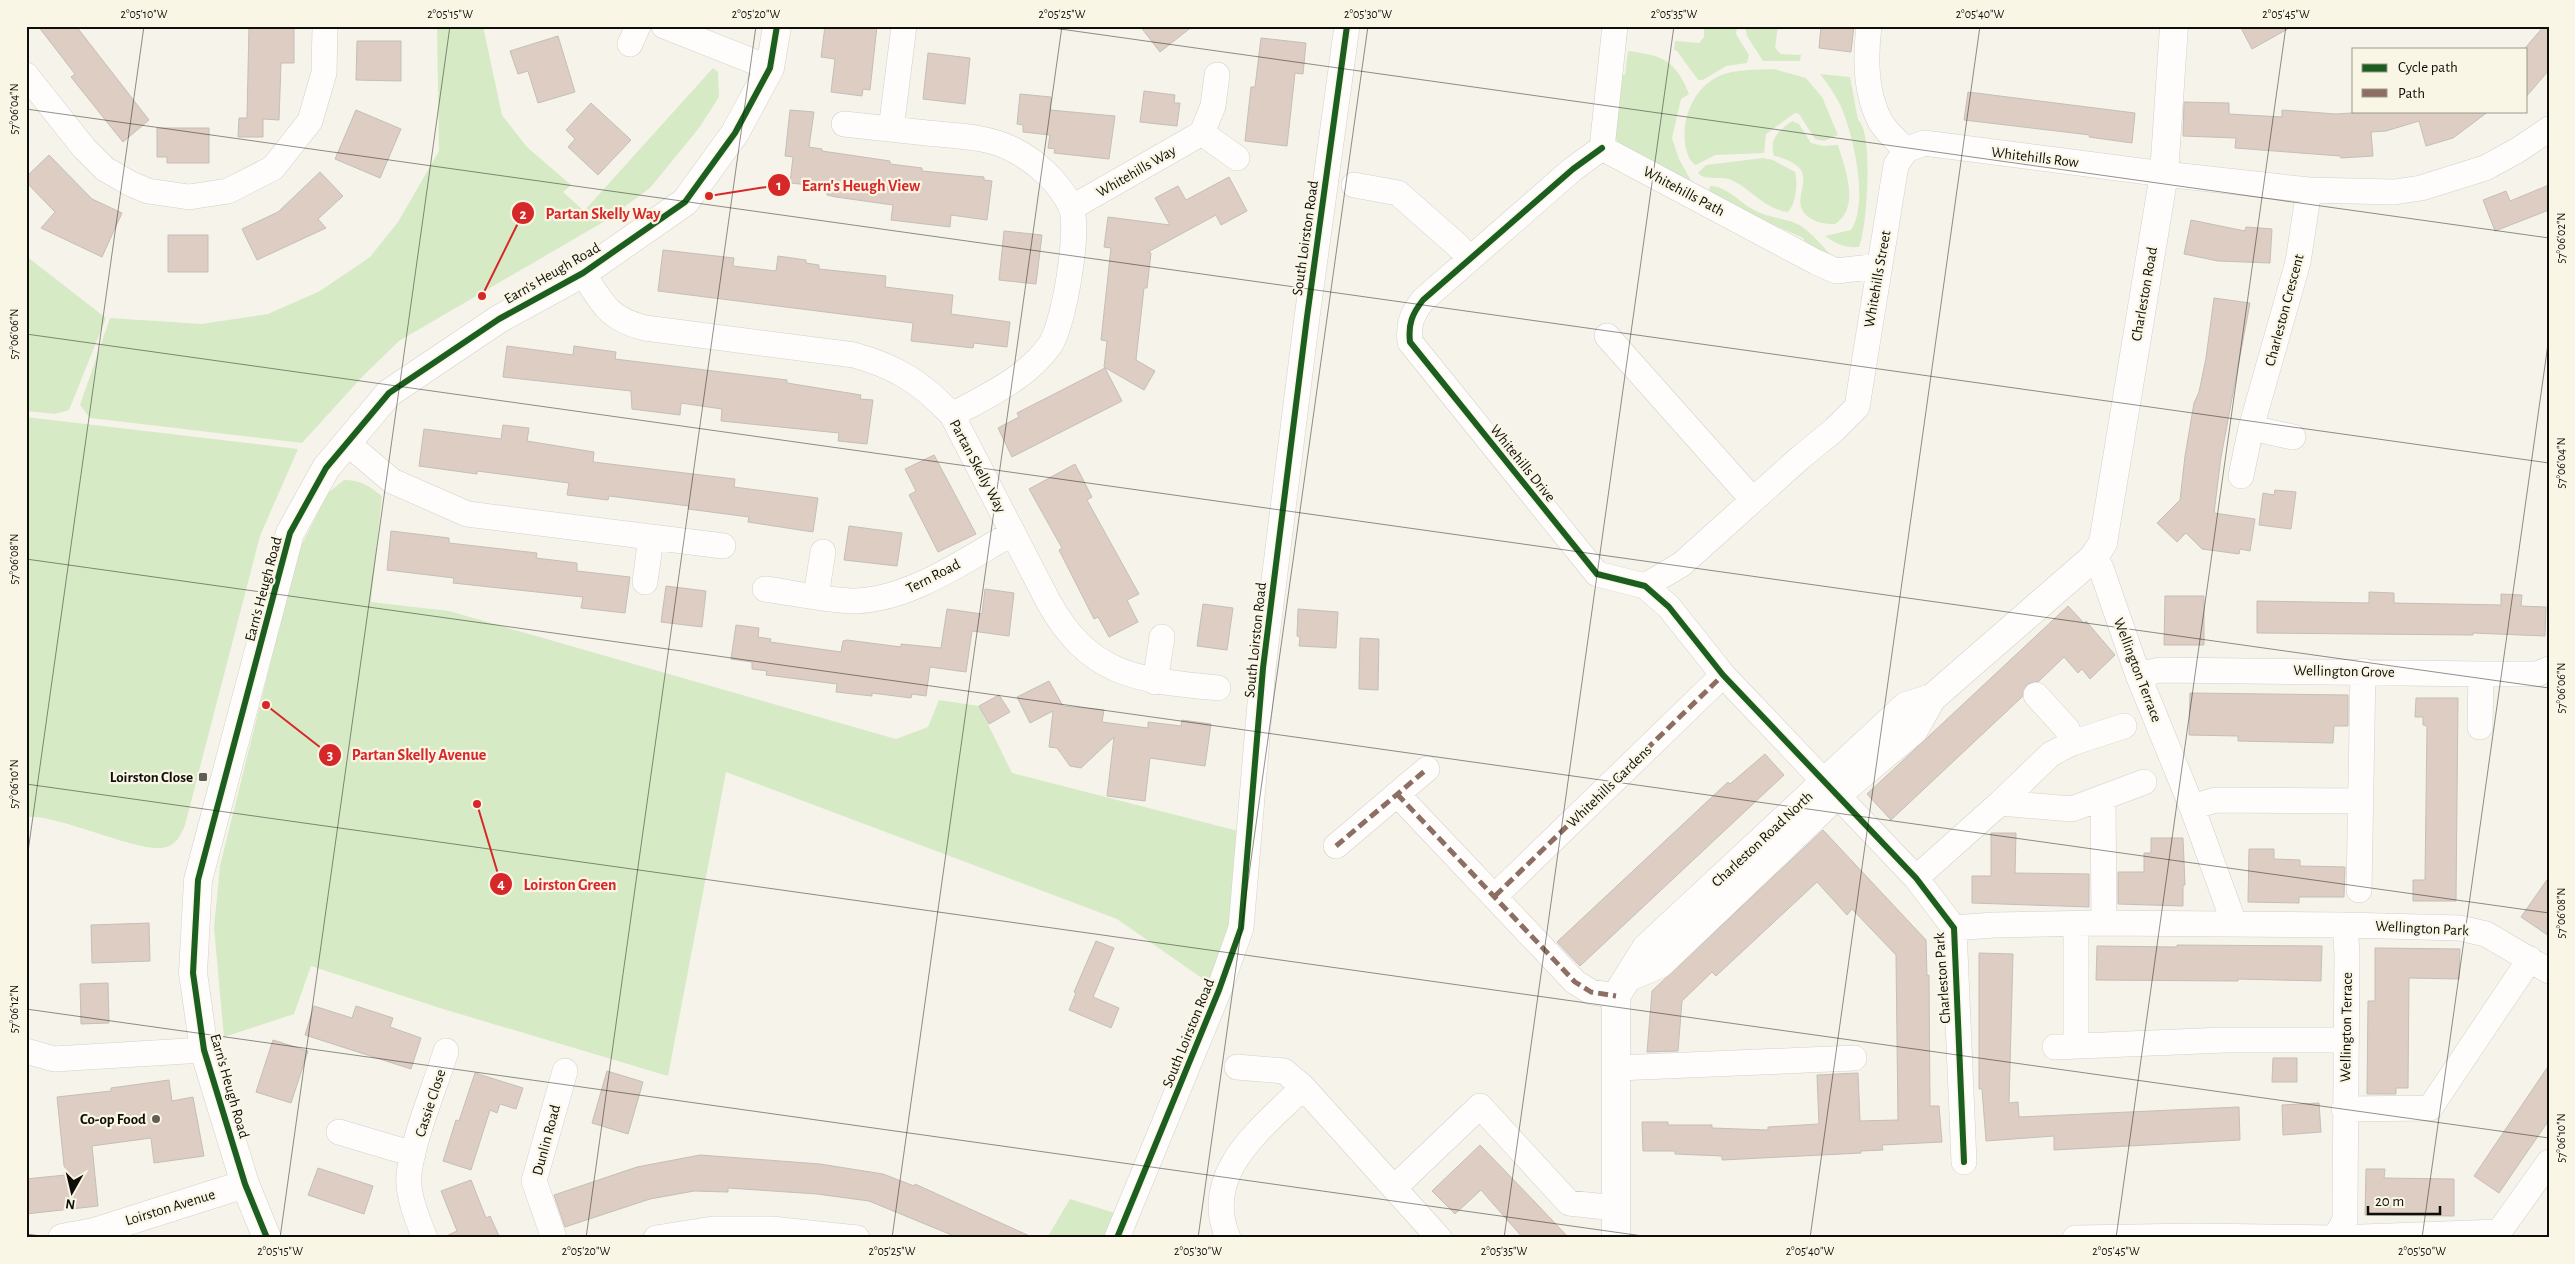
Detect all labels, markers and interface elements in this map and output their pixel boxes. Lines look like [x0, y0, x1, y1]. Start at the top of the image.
text: 2°05'10"W [120, 8, 168, 20]
text: 2°05'15"W [427, 8, 473, 20]
text: 2°05'20"W [732, 8, 780, 20]
text: 2°05'25"W [1038, 8, 1086, 20]
text: 2°05'30"W [1344, 8, 1392, 20]
text: 2°05'35"W [1651, 8, 1698, 20]
text: 2°05'40"W [1956, 8, 2005, 20]
text: 2°05'45"W [2262, 8, 2310, 20]
legend [2352, 48, 2528, 112]
text: Cycle path [2398, 60, 2458, 75]
text: 57°06'04"N [8, 83, 20, 135]
text: Path [2398, 86, 2425, 101]
street label: Whitehills Way [1094, 142, 1179, 200]
street label: Whitehills Row [1990, 145, 2080, 170]
street label: Whitehills Path [1641, 164, 1727, 219]
callout: Earn's Heugh View [766, 169, 930, 200]
text: 1 [776, 178, 782, 193]
text: Earn's Heugh View [802, 178, 921, 194]
street label: South Loirston Road [1290, 179, 1321, 297]
callout: Partan Skelly Way [510, 198, 670, 229]
text: Partan Skelly Way [546, 206, 661, 223]
text: 2 [519, 207, 527, 222]
text: 57°06'02"N [2555, 213, 2567, 263]
street label: Whitehills Street [1862, 229, 1893, 329]
street label: Earn's Heugh Road [502, 240, 603, 307]
street label: Charleston Road [2129, 246, 2160, 342]
street label: Charleston Crescent [2262, 252, 2307, 368]
text: 57°06'06"N [8, 308, 20, 360]
street label: Partan Skelly Way [947, 417, 1009, 516]
street label: Whitehills Drive [1487, 422, 1558, 505]
text: 57°06'04"N [2555, 437, 2567, 489]
text: 57°06'08"N [8, 533, 20, 585]
street label: Earn's Heugh Road [242, 535, 285, 643]
street label: Tern Road [904, 556, 963, 596]
street label: South Loirston Road [1242, 581, 1269, 699]
street label: Wellington Terrace [2111, 616, 2164, 724]
text: 57°06'06"N [2555, 662, 2567, 714]
street label: Wellington Grove [2293, 663, 2395, 680]
callout: Partan Skelly Avenue [317, 739, 497, 770]
street label: Whitehills Gardens [1564, 742, 1655, 830]
text: Partan Skelly Avenue [352, 747, 487, 764]
text: 3 [327, 748, 333, 763]
text: 57°06'10"N [8, 759, 20, 809]
place label: Loirston Close [110, 770, 193, 785]
marker: Loirston Close [197, 771, 209, 783]
street label: Charleston Road North [1709, 789, 1816, 890]
callout: Loirston Green [488, 869, 626, 900]
text: 4 [497, 877, 505, 892]
text: Loirston Green [524, 877, 616, 893]
text: 57°06'08"N [2555, 887, 2567, 939]
street label: Wellington Park [2375, 919, 2469, 938]
street label: Charleston Park [1932, 932, 1953, 1024]
street label: Wellington Terrace [2338, 972, 2355, 1082]
street label: South Loirston Road [1160, 976, 1217, 1090]
text: 57°06'12"N [8, 985, 20, 1033]
street label: Earn's Heugh Road [207, 1032, 252, 1140]
street label: Cassie Close [412, 1067, 448, 1139]
street label: Dunlin Road [530, 1103, 563, 1177]
place label: Co-op Food [80, 1112, 146, 1127]
marker: Co-op Food [150, 1113, 162, 1125]
text: 57°06'10"N [2555, 1113, 2567, 1163]
north arrow [48, 1166, 98, 1216]
scale bar [2368, 1184, 2440, 1216]
street label: Loirston Avenue [123, 1187, 217, 1228]
text: 20 m [2375, 1194, 2404, 1209]
text: N [65, 1196, 76, 1211]
text: 2°05'15"W [257, 1245, 303, 1257]
text: 2°05'20"W [562, 1245, 610, 1257]
text: 2°05'25"W [868, 1245, 916, 1257]
text: 2°05'30"W [1174, 1245, 1222, 1257]
text: 2°05'35"W [1481, 1245, 1528, 1257]
text: 2°05'40"W [1786, 1245, 1835, 1257]
text: 2°05'45"W [2092, 1245, 2140, 1257]
text: 2°05'50"W [2398, 1245, 2446, 1257]

